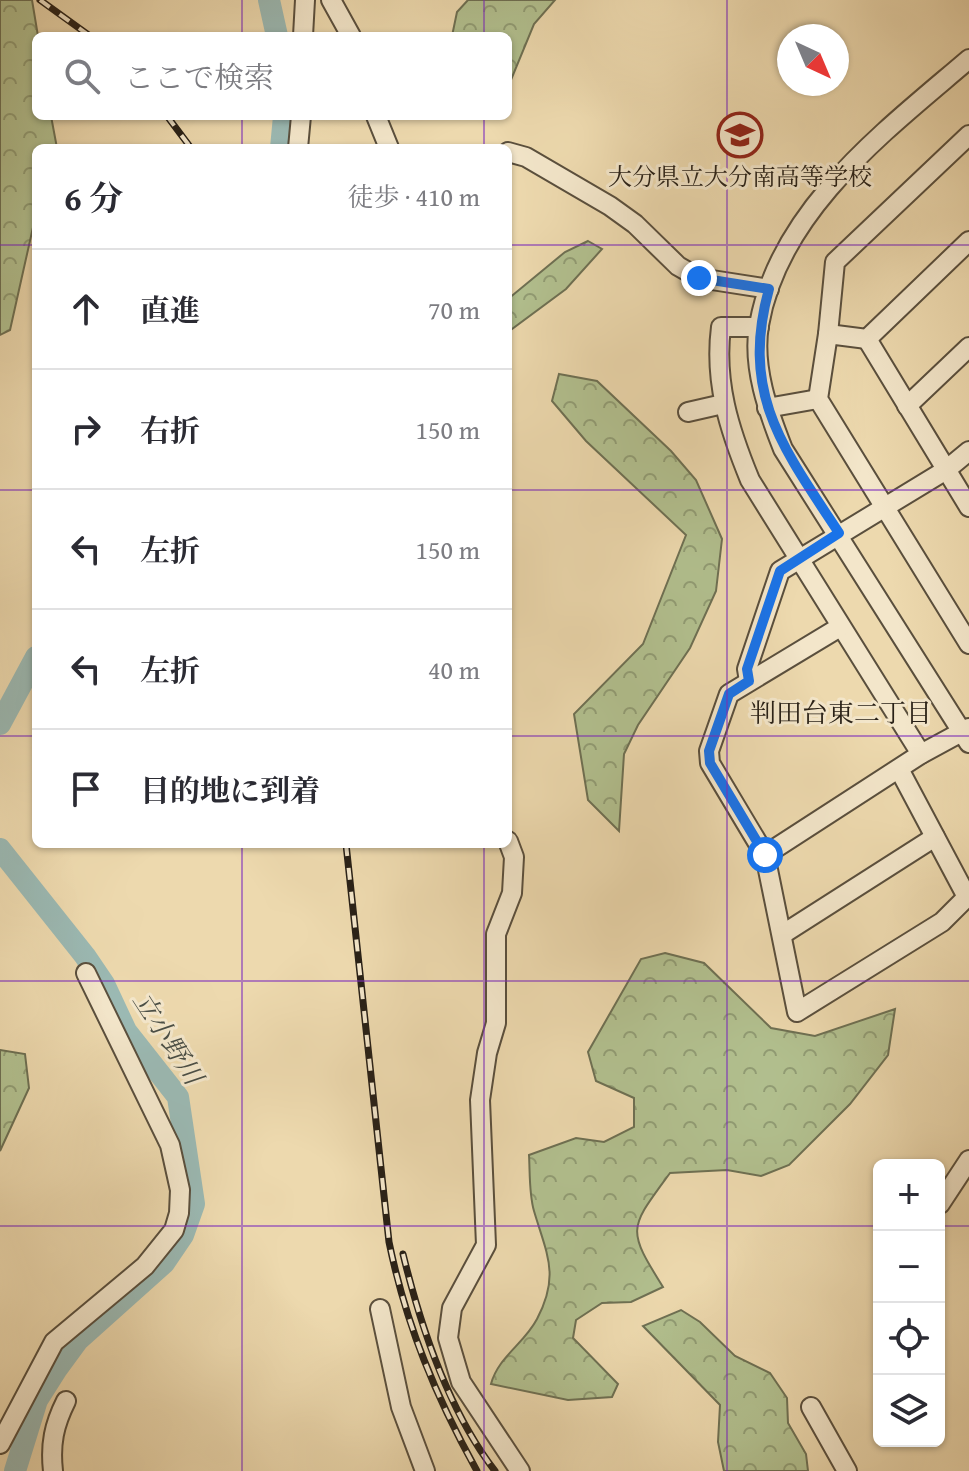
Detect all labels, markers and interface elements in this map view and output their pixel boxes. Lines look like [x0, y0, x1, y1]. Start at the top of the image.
north arrow [777, 24, 849, 96]
search box [32, 32, 512, 120]
icon: search [60, 54, 104, 98]
text: ここで検索 [124, 55, 274, 99]
school or university icon: 大分県立大分南高等学校 [716, 111, 764, 159]
place label: 大分県立大分南高等学校 [608, 159, 872, 194]
text: 6 分 [64, 173, 123, 222]
text: 徒歩 · 410 m [348, 177, 480, 216]
route end [681, 260, 717, 296]
icon: ahead [64, 287, 108, 331]
text: 直進 [140, 288, 200, 332]
text: 70 m [428, 290, 480, 329]
icon: right [64, 407, 108, 451]
text: 右折 [140, 408, 200, 452]
text: 150 m [415, 410, 480, 449]
icon: left [64, 527, 108, 571]
text: 左折 [140, 528, 200, 572]
text: 150 m [415, 530, 480, 569]
icon: left [64, 647, 108, 691]
text: 左折 [140, 648, 200, 692]
text: 40 m [428, 650, 480, 689]
district label: 判田台東二丁目 [750, 693, 932, 732]
icon: arrive [64, 767, 108, 811]
text: 目的地に到着 [140, 768, 320, 812]
route start [747, 837, 783, 873]
water label: 立小野川 [124, 983, 215, 1094]
map controls [873, 1159, 945, 1447]
button: + [873, 1159, 945, 1231]
button: − [873, 1231, 945, 1303]
button: locate [873, 1303, 945, 1375]
button: layers [873, 1375, 945, 1447]

